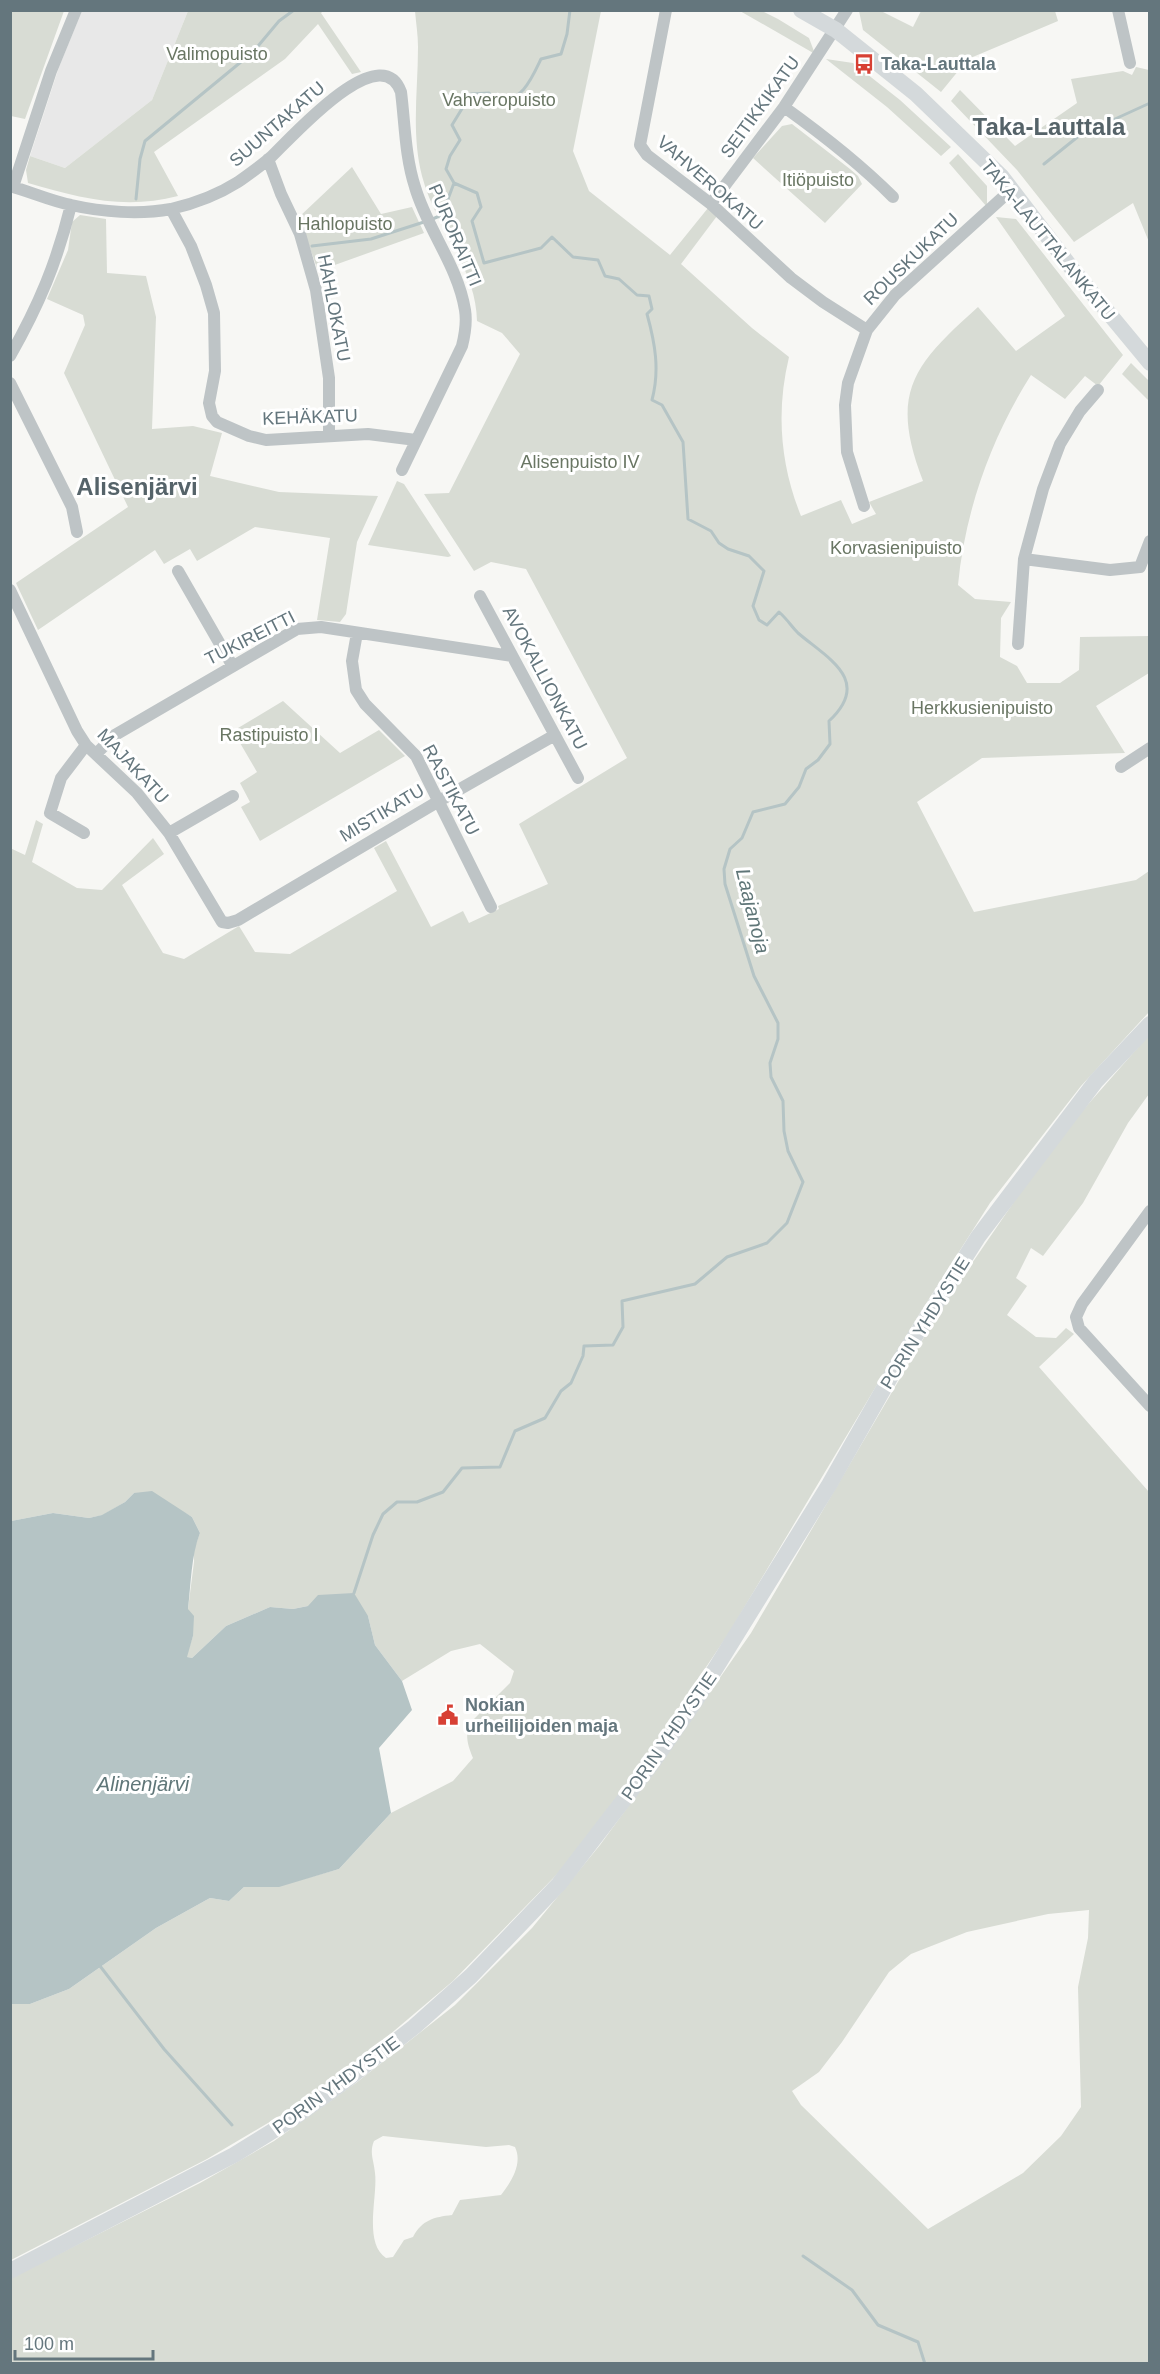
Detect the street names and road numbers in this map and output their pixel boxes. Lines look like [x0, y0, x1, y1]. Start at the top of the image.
street label: SEITIKKIKATU [716, 52, 804, 162]
street label: SUUNTAKATU [225, 77, 329, 171]
street label: VAHVEROKATU [653, 132, 767, 234]
street label: TAKA-LAUTTALANKATU [977, 156, 1119, 324]
street label: PURORAITTI [424, 181, 486, 289]
street label: ROUSKUKATU [860, 209, 962, 309]
street label: HAHLOKATU [314, 253, 354, 363]
street label: KEHÄKATU [262, 405, 358, 429]
street label: AVOKALLIONKATU [499, 603, 591, 753]
street label: TUKIREITTI [202, 607, 298, 669]
street label: MAJAKATU [93, 725, 173, 807]
street label: RASTIKATU [419, 741, 483, 839]
street label: MISTIKATU [336, 780, 428, 846]
street label: PORIN YHDYSTIE [876, 1253, 974, 1393]
street label: PORIN YHDYSTIE [617, 1668, 721, 1804]
street label: PORIN YHDYSTIE [269, 2032, 403, 2138]

